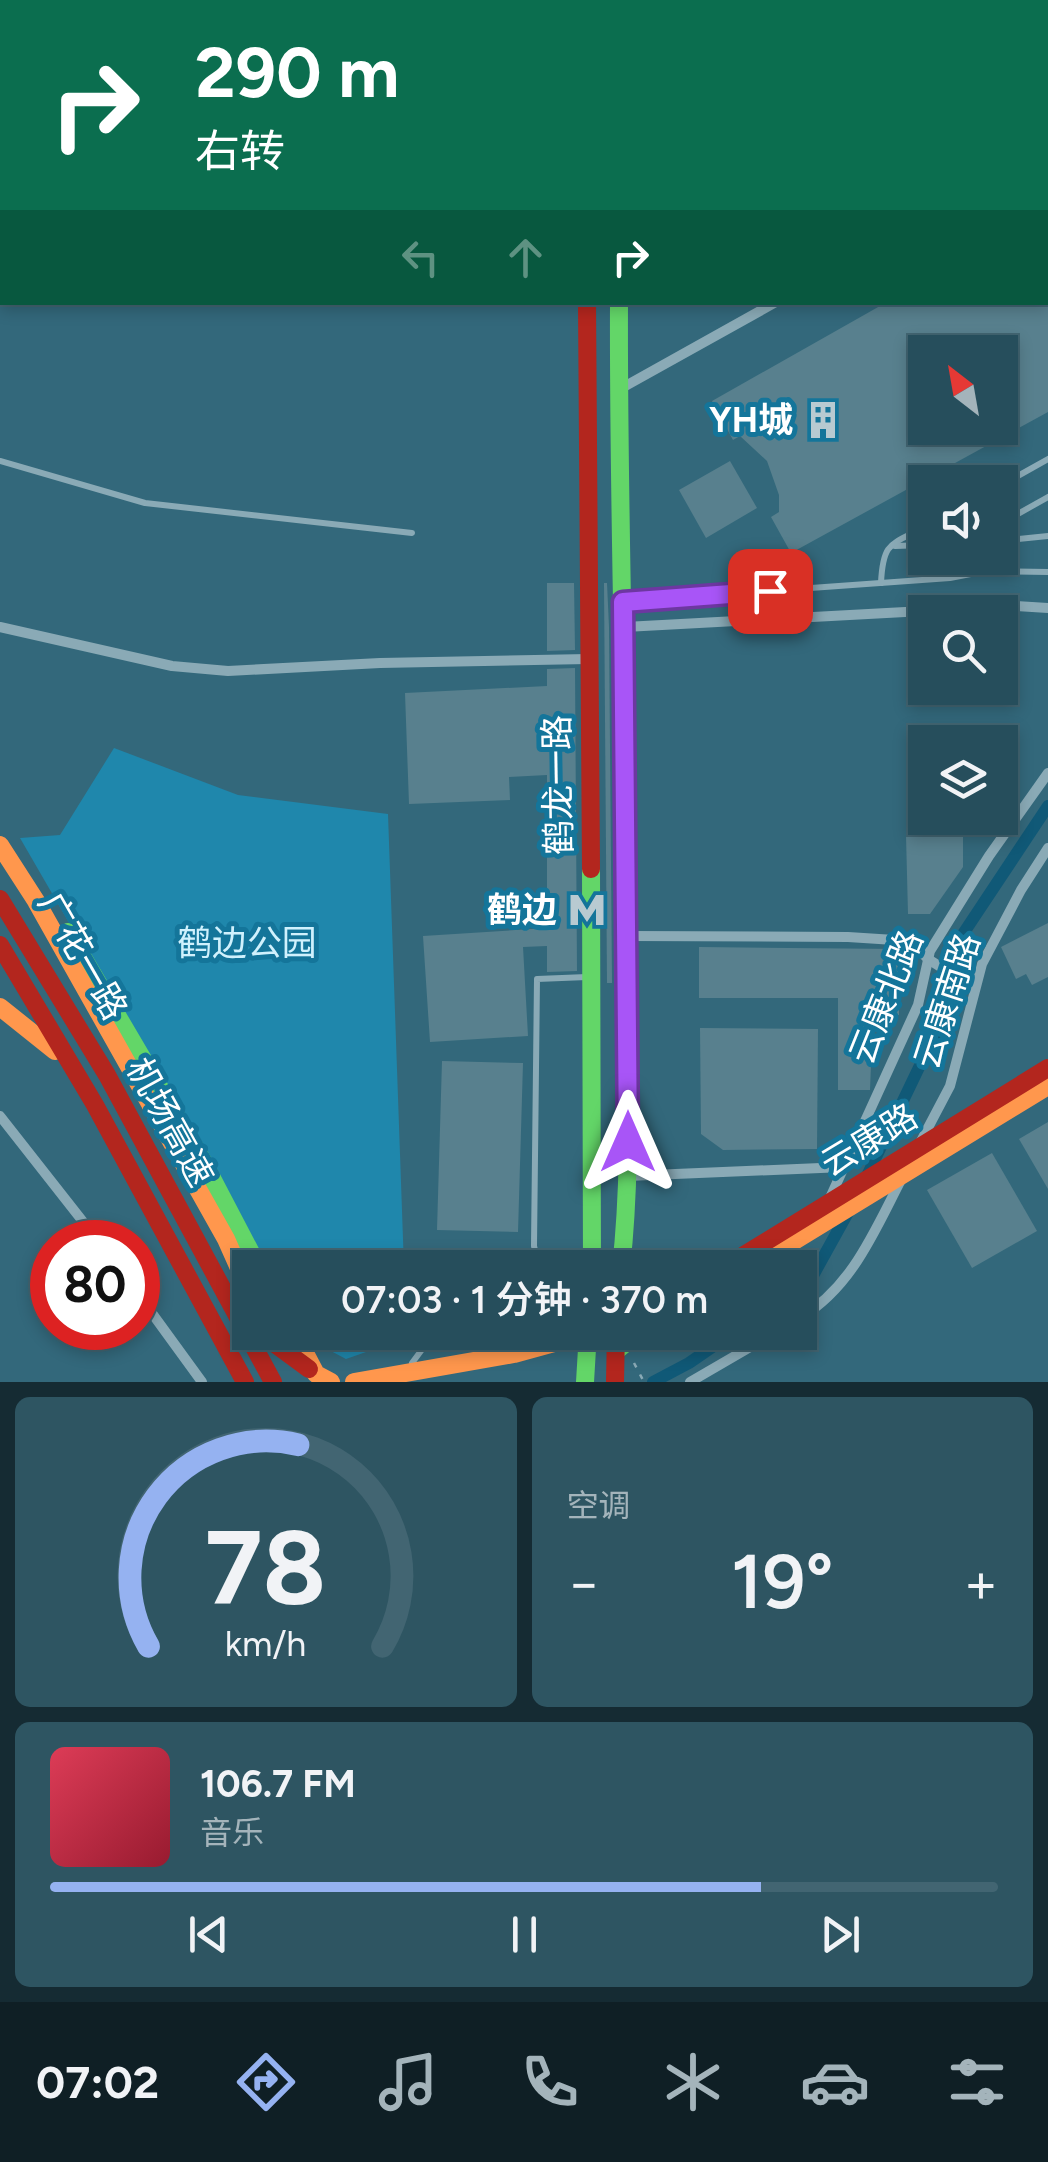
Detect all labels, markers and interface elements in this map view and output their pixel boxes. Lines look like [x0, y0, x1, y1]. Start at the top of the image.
text: 290 m [195, 30, 399, 115]
icon: right [30, 40, 160, 170]
text: 右转 [195, 124, 285, 178]
icon: left [393, 230, 448, 285]
icon: ahead [498, 230, 553, 285]
icon: right [603, 230, 658, 285]
north arrow [908, 335, 1018, 445]
map controls [908, 335, 1018, 835]
place label: YH城 [709, 399, 793, 441]
building icon: YH城 [802, 399, 844, 441]
button: sound [908, 465, 1018, 575]
pin [728, 549, 813, 634]
icon: arrive [743, 564, 798, 619]
button: search [908, 595, 1018, 705]
street label: 鹤龙一路 [536, 715, 580, 855]
button: layers [908, 725, 1018, 835]
street label: 广花一路 [30, 885, 136, 1027]
place label: 鹤边 [487, 889, 557, 931]
metro station icon: 鹤边 [566, 889, 608, 931]
park label: 鹤边公园 [177, 922, 317, 964]
street label: 云康北路 [840, 924, 932, 1070]
street label: 云康南路 [905, 928, 989, 1074]
street label: 机场高速 [118, 1051, 222, 1193]
position arrow [576, 1090, 680, 1194]
street label: 云康路 [813, 1095, 925, 1185]
speed limit sign: 80 [30, 1220, 160, 1350]
text: 07:03 · 1 分钟 · 370 m [341, 1277, 708, 1323]
text: 空调 [567, 1487, 631, 1525]
text: 78 [205, 1505, 326, 1630]
text: 19° [731, 1537, 834, 1627]
text: − [567, 1550, 601, 1616]
text: + [964, 1550, 998, 1616]
text: km/h [225, 1622, 307, 1665]
text: 106.7 FM [200, 1761, 356, 1807]
text: 音乐 [200, 1814, 264, 1852]
icon: previous [181, 1907, 236, 1962]
icon: pause [497, 1907, 552, 1962]
icon: next [813, 1907, 868, 1962]
icon: directions [231, 2047, 301, 2117]
icon: music [373, 2047, 443, 2117]
icon: phone [515, 2047, 585, 2117]
icon: climate [658, 2047, 728, 2117]
icon: car [800, 2047, 870, 2117]
icon: filters [942, 2047, 1012, 2117]
text: 07:02 [36, 2055, 159, 2109]

